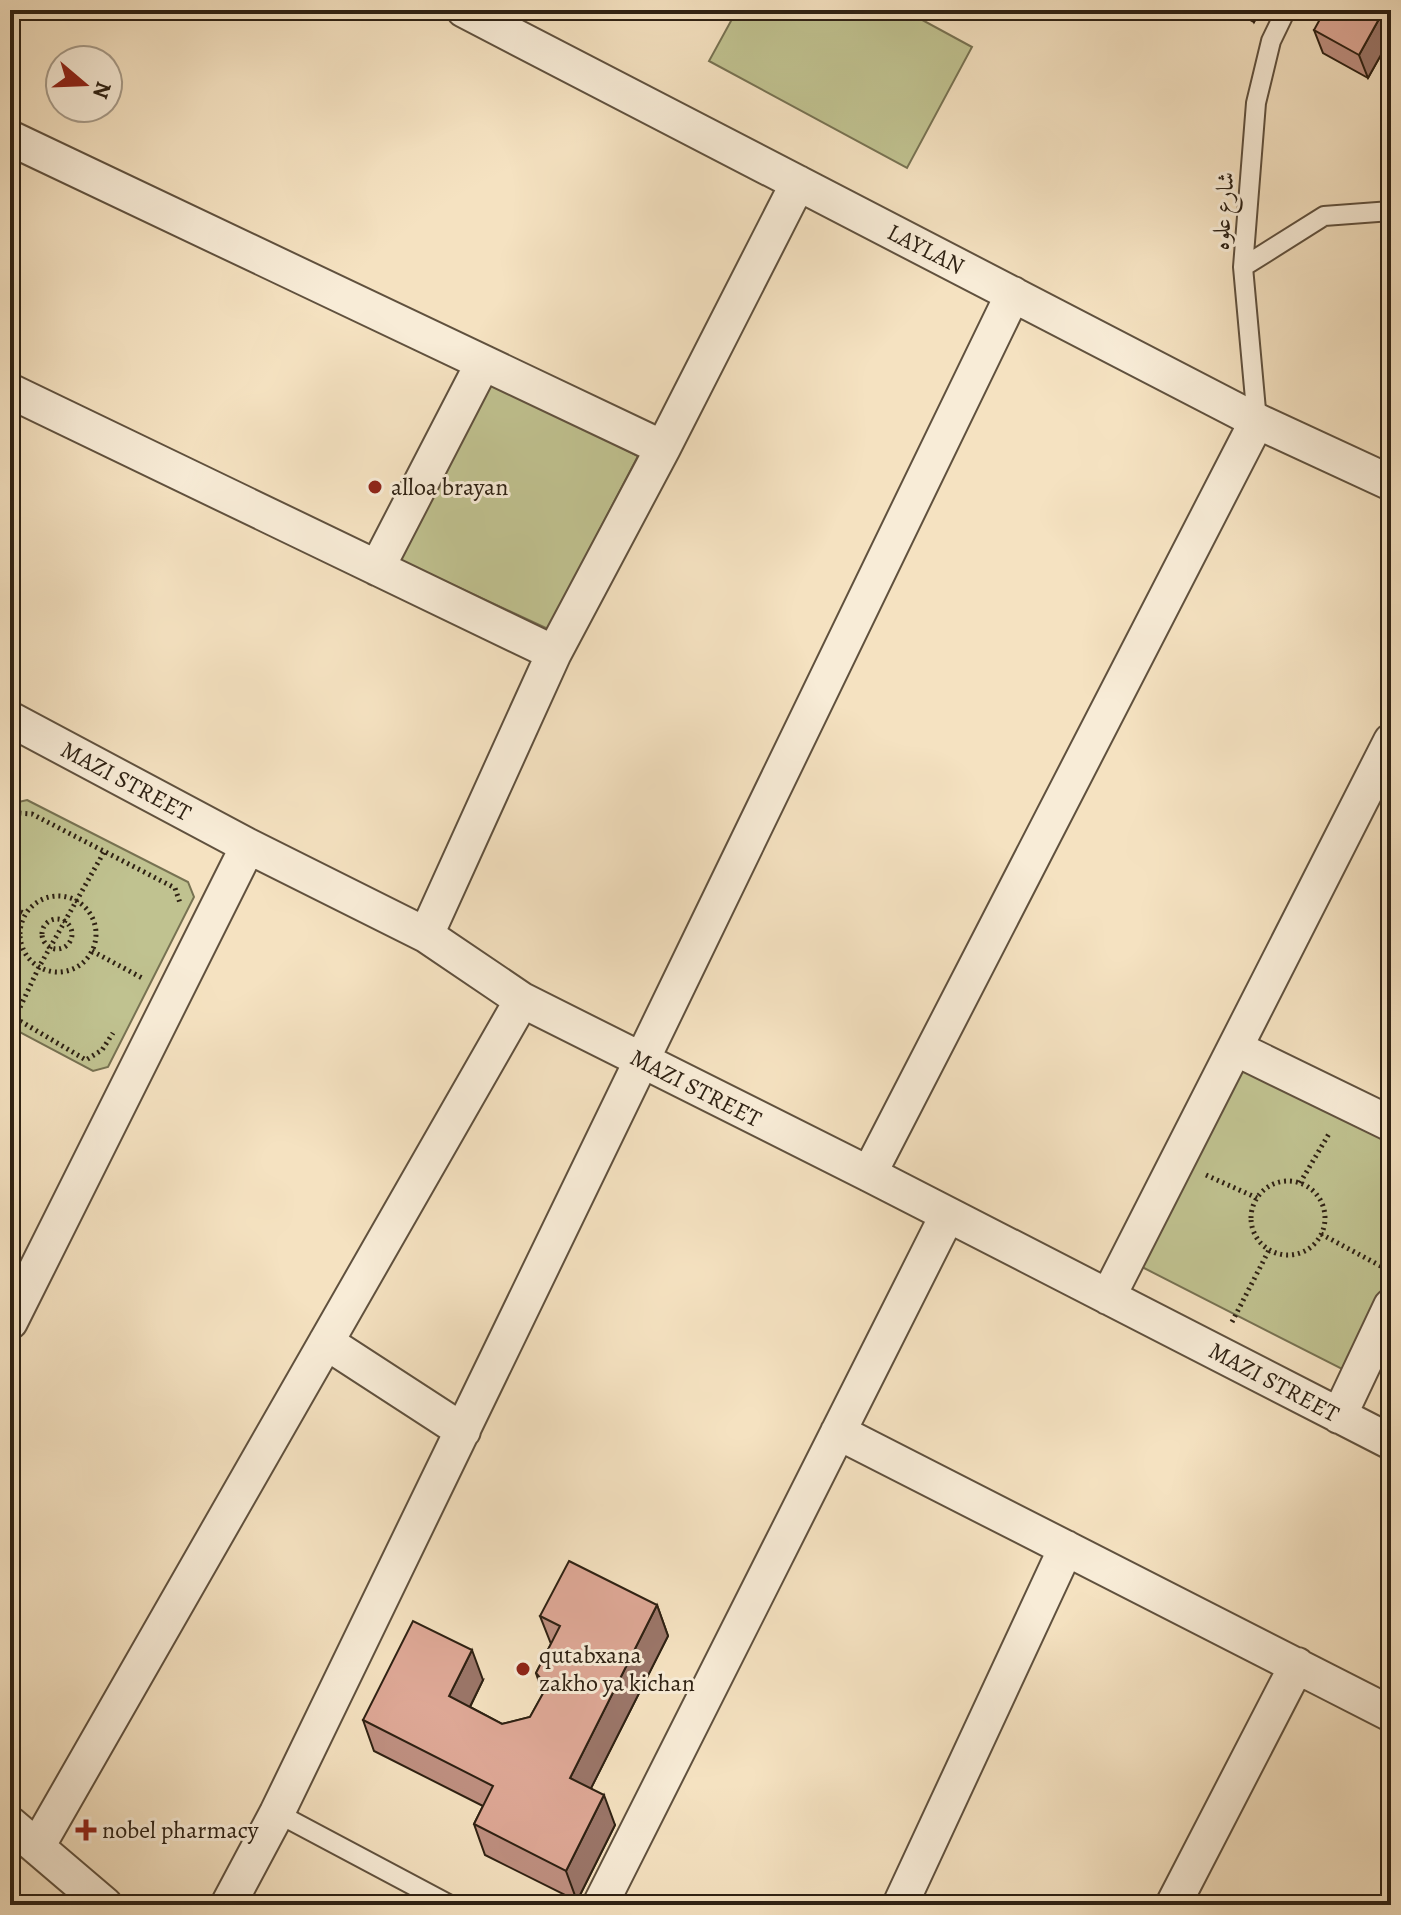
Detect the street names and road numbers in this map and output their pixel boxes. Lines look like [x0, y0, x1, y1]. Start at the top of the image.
street label: شارع علوه [1204, 171, 1246, 251]
street label: LAYLAN [882, 216, 970, 282]
street label: MAZI STREET [55, 733, 197, 829]
street label: MAZI STREET [625, 1041, 767, 1135]
street label: MAZI STREET [1203, 1334, 1345, 1430]

